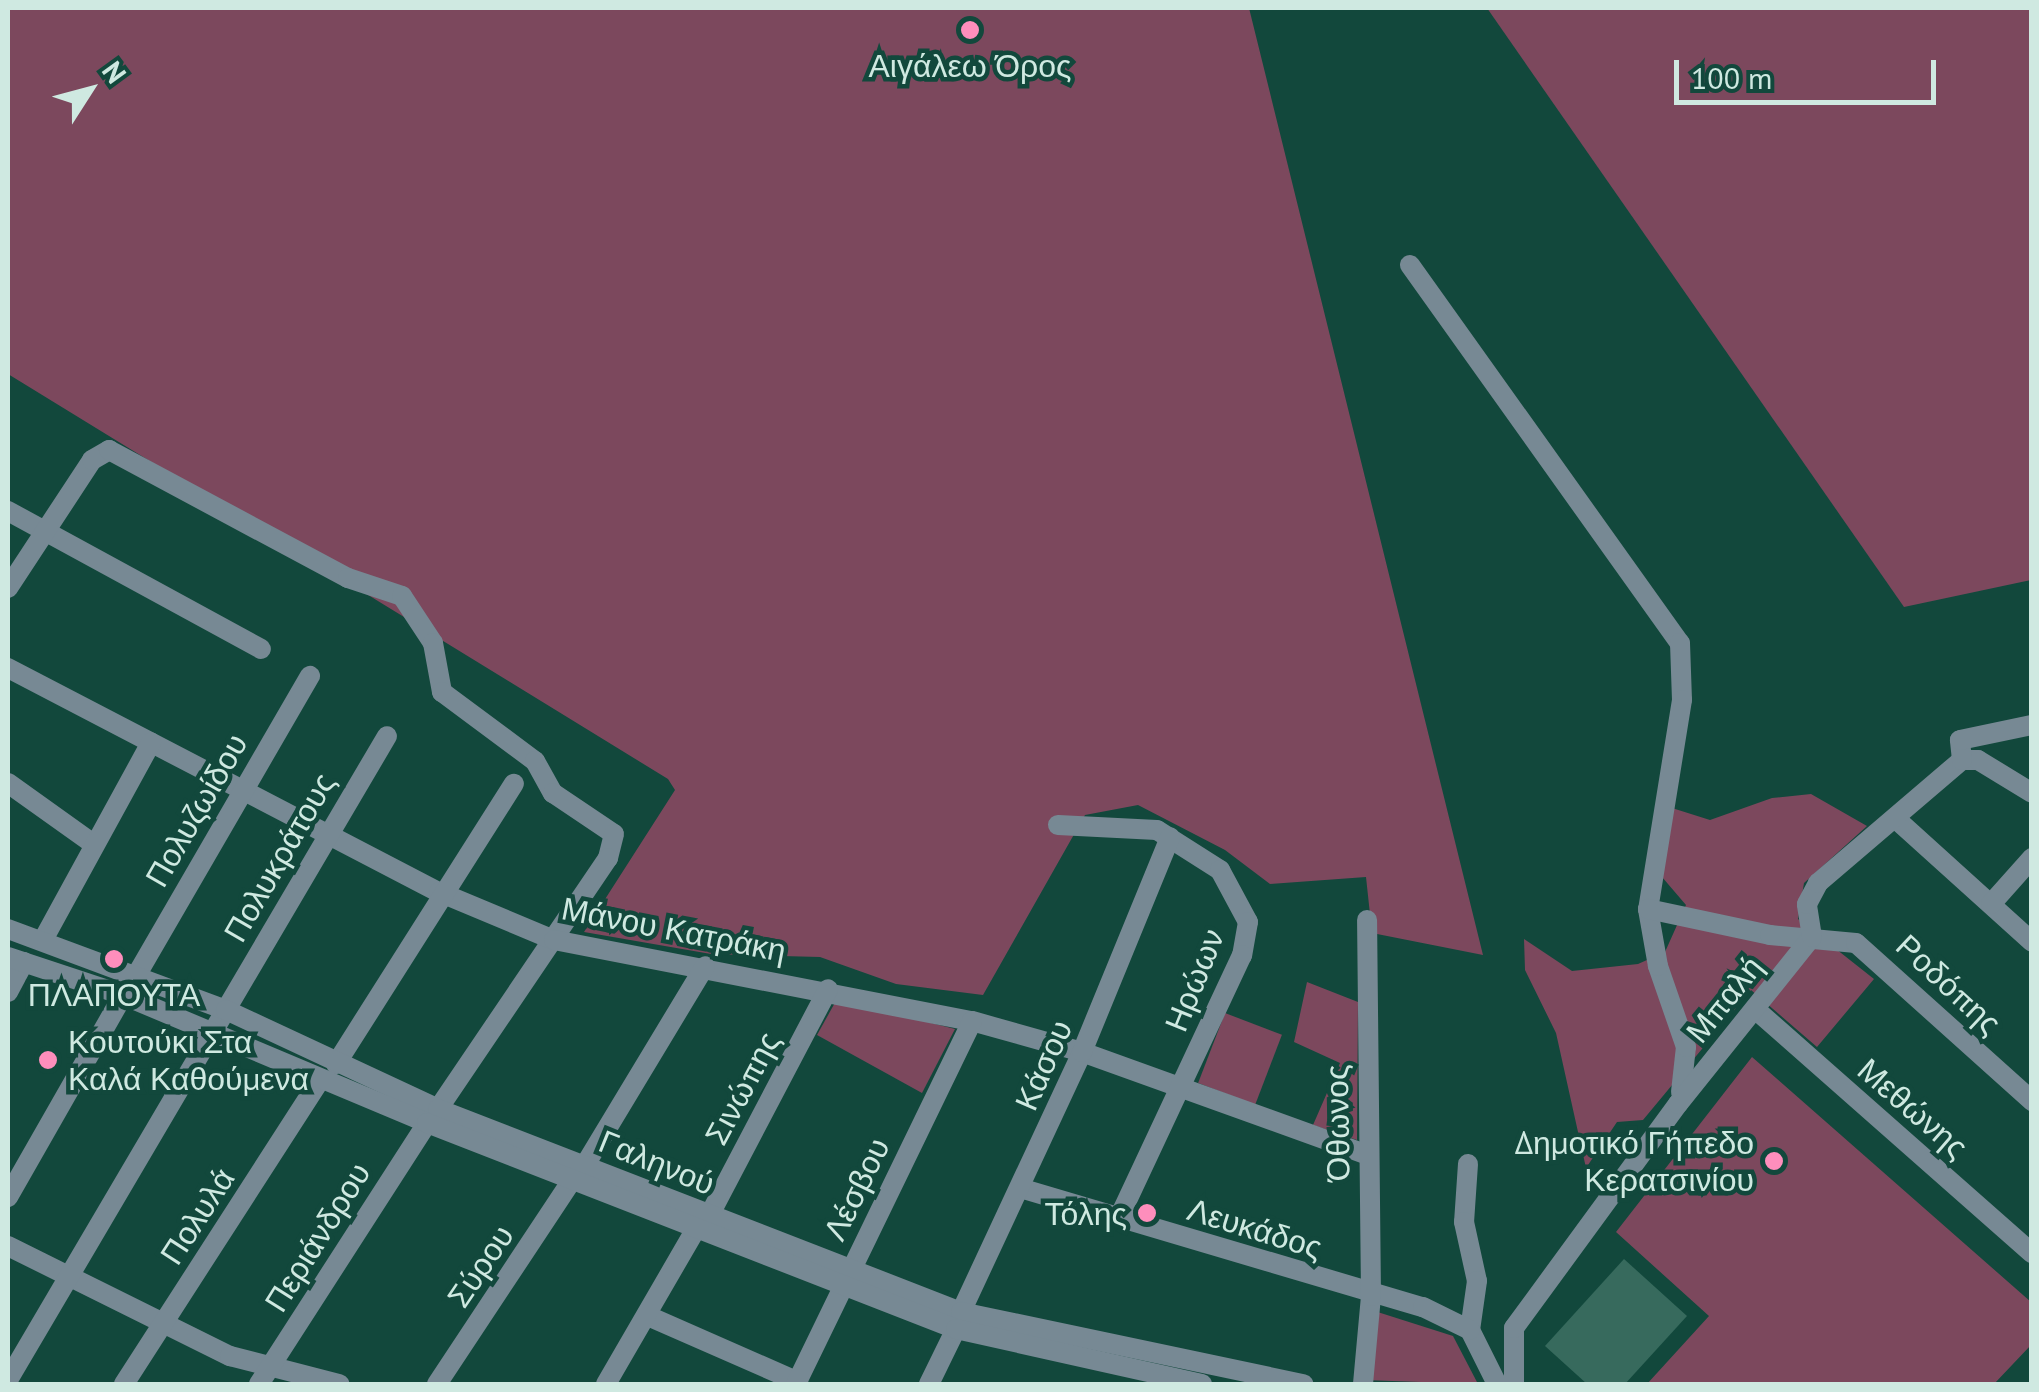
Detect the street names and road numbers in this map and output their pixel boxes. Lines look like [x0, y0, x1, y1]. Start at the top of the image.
street label: Πολυζωίδου [137, 727, 255, 893]
street label: Πολυκράτους [215, 766, 343, 948]
street label: Μάνου Κατράκη [559, 888, 789, 970]
street label: Ηρώων [1156, 923, 1232, 1037]
street label: Ροδόπης [1889, 926, 2009, 1042]
street label: Μπαλή [1678, 948, 1770, 1050]
street label: Κάσου [1006, 1014, 1080, 1116]
street label: Σινώπης [696, 1025, 788, 1151]
street label: Μεθώνης [1850, 1050, 1976, 1166]
street label: Όθωνος [1317, 1064, 1357, 1182]
street label: Γαληνού [594, 1121, 720, 1203]
street label: Λέσβου [815, 1132, 897, 1246]
street label: Περιάνδρου [256, 1155, 378, 1319]
street label: Πολυλά [152, 1161, 242, 1271]
street label: Λευκάδος [1183, 1189, 1327, 1267]
street label: Σύρου [439, 1218, 521, 1314]

